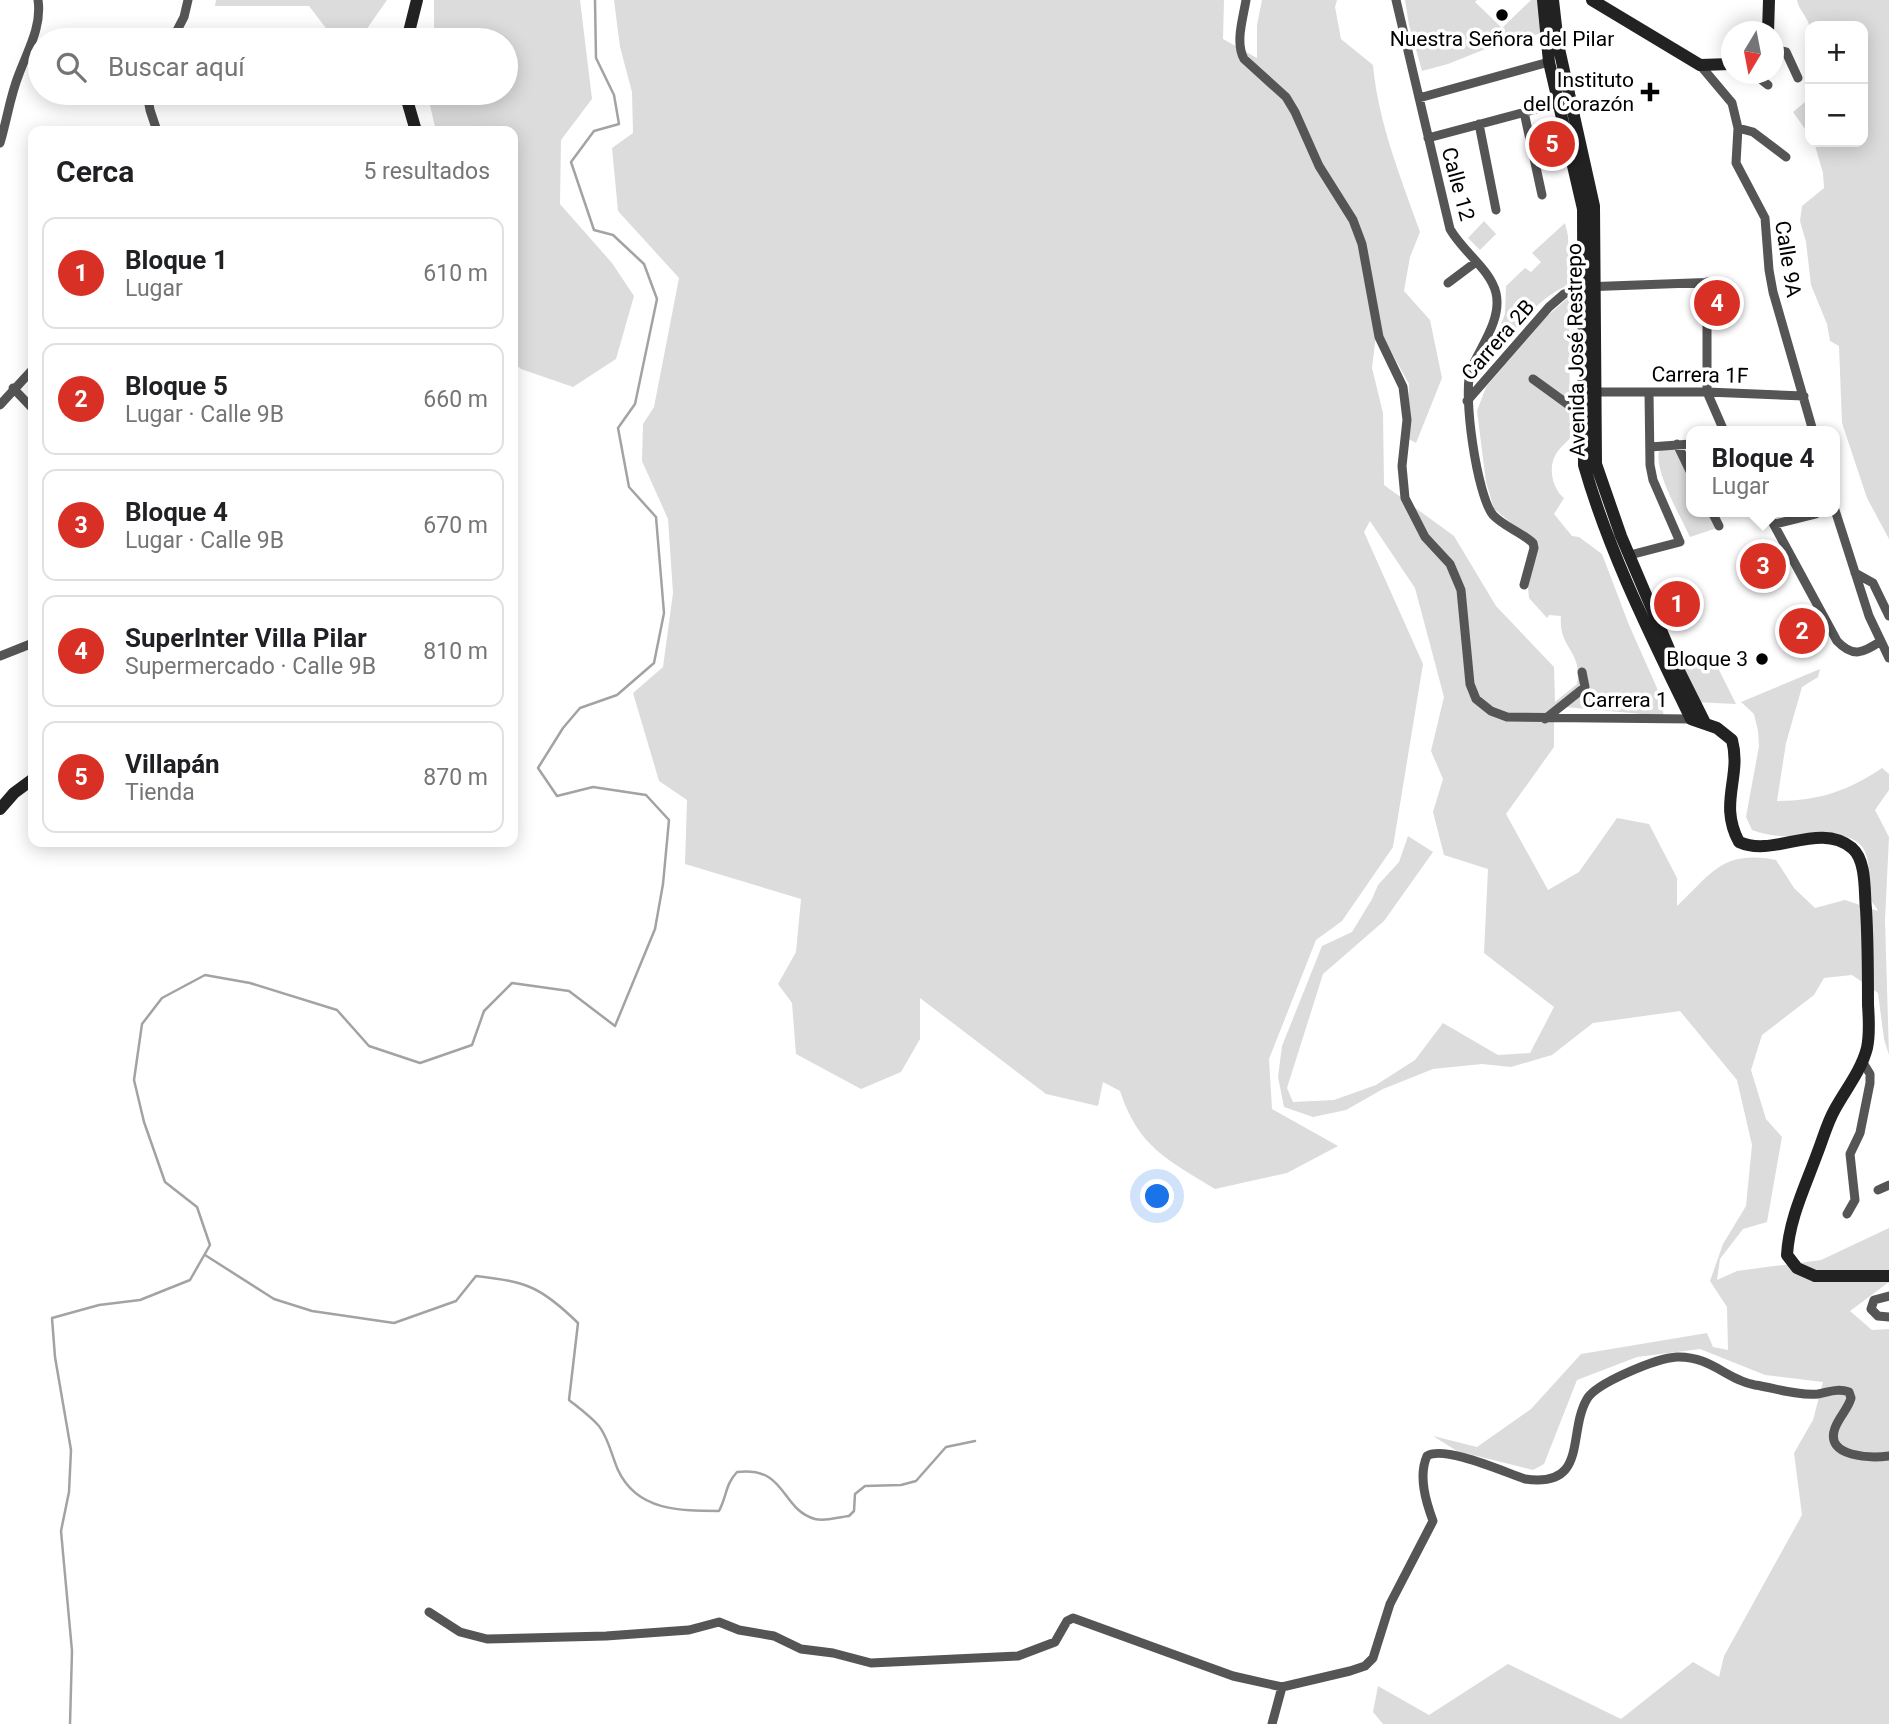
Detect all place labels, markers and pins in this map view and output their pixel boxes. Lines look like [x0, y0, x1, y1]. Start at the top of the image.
marker: Nuestra Señora del Pilar [1494, 7, 1510, 23]
place label: Nuestra Señora del Pilar [1390, 27, 1614, 51]
place label: Instituto del Corazón [1523, 68, 1634, 116]
marker: Instituto del Corazón [1640, 82, 1660, 102]
pin: 5 [1529, 118, 1575, 170]
pin: 4 [1694, 277, 1740, 329]
pin: 3 [1740, 540, 1786, 592]
pin: 1 [1654, 578, 1700, 630]
pin: 2 [1779, 605, 1825, 657]
place label: Bloque 3 [1666, 647, 1748, 671]
marker: Bloque 3 [1754, 651, 1770, 667]

